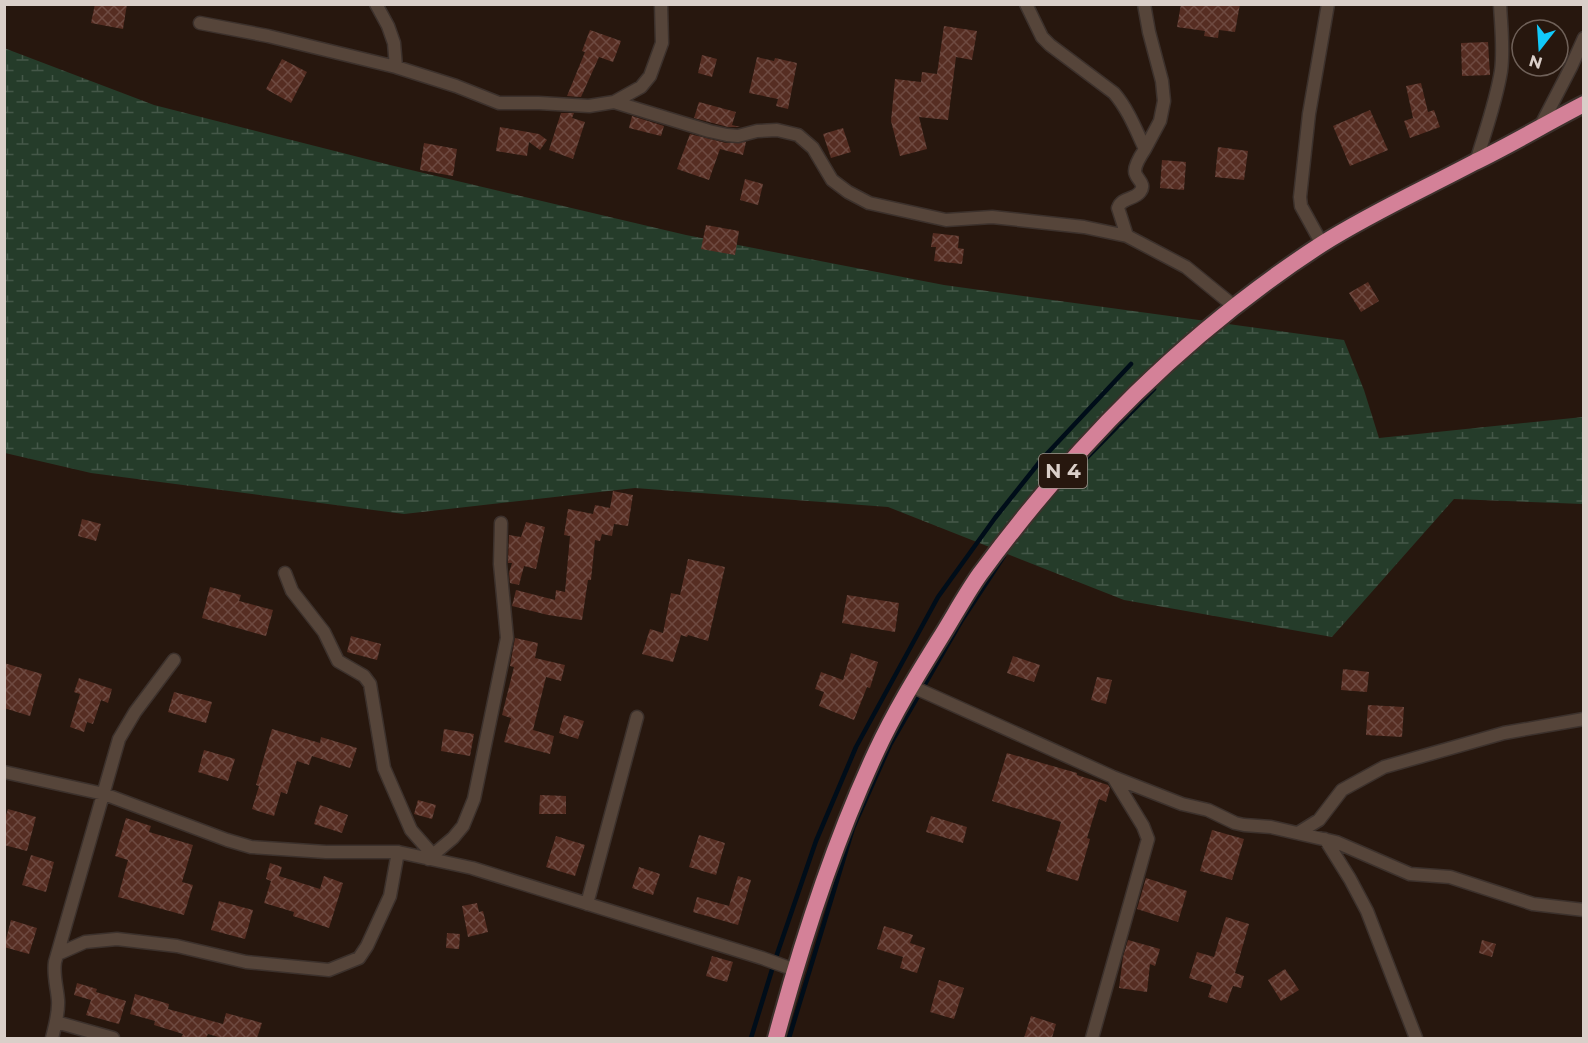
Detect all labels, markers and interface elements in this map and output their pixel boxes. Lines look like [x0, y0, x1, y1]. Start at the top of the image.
north arrow [1510, 18, 1570, 78]
text: N [1527, 51, 1545, 73]
road number: N 4 [1039, 454, 1087, 488]

